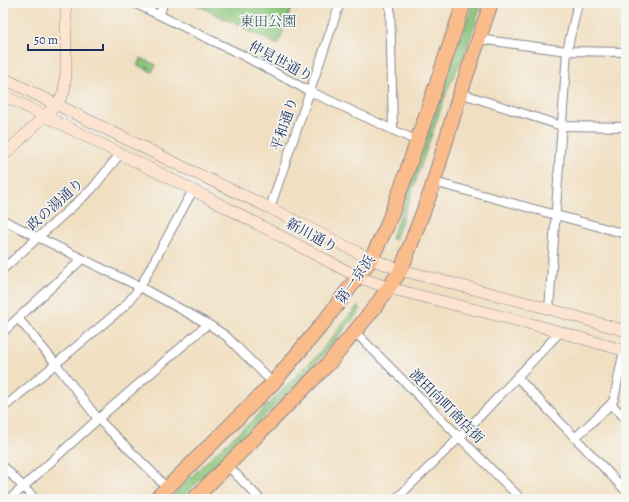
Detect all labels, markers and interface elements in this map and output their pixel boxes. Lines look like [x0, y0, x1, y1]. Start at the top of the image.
park label: 東田公園 [240, 12, 296, 31]
scale bar [28, 26, 103, 52]
text: 50 m [34, 32, 58, 48]
street label: 仲見世通り [245, 37, 316, 86]
street label: 平和通り [266, 95, 303, 154]
street label: 政の湯通り [23, 174, 88, 235]
street label: 新川通り [283, 214, 341, 257]
street label: 第一京浜 [332, 251, 379, 308]
street label: 渡田向町商店街 [405, 365, 488, 448]

